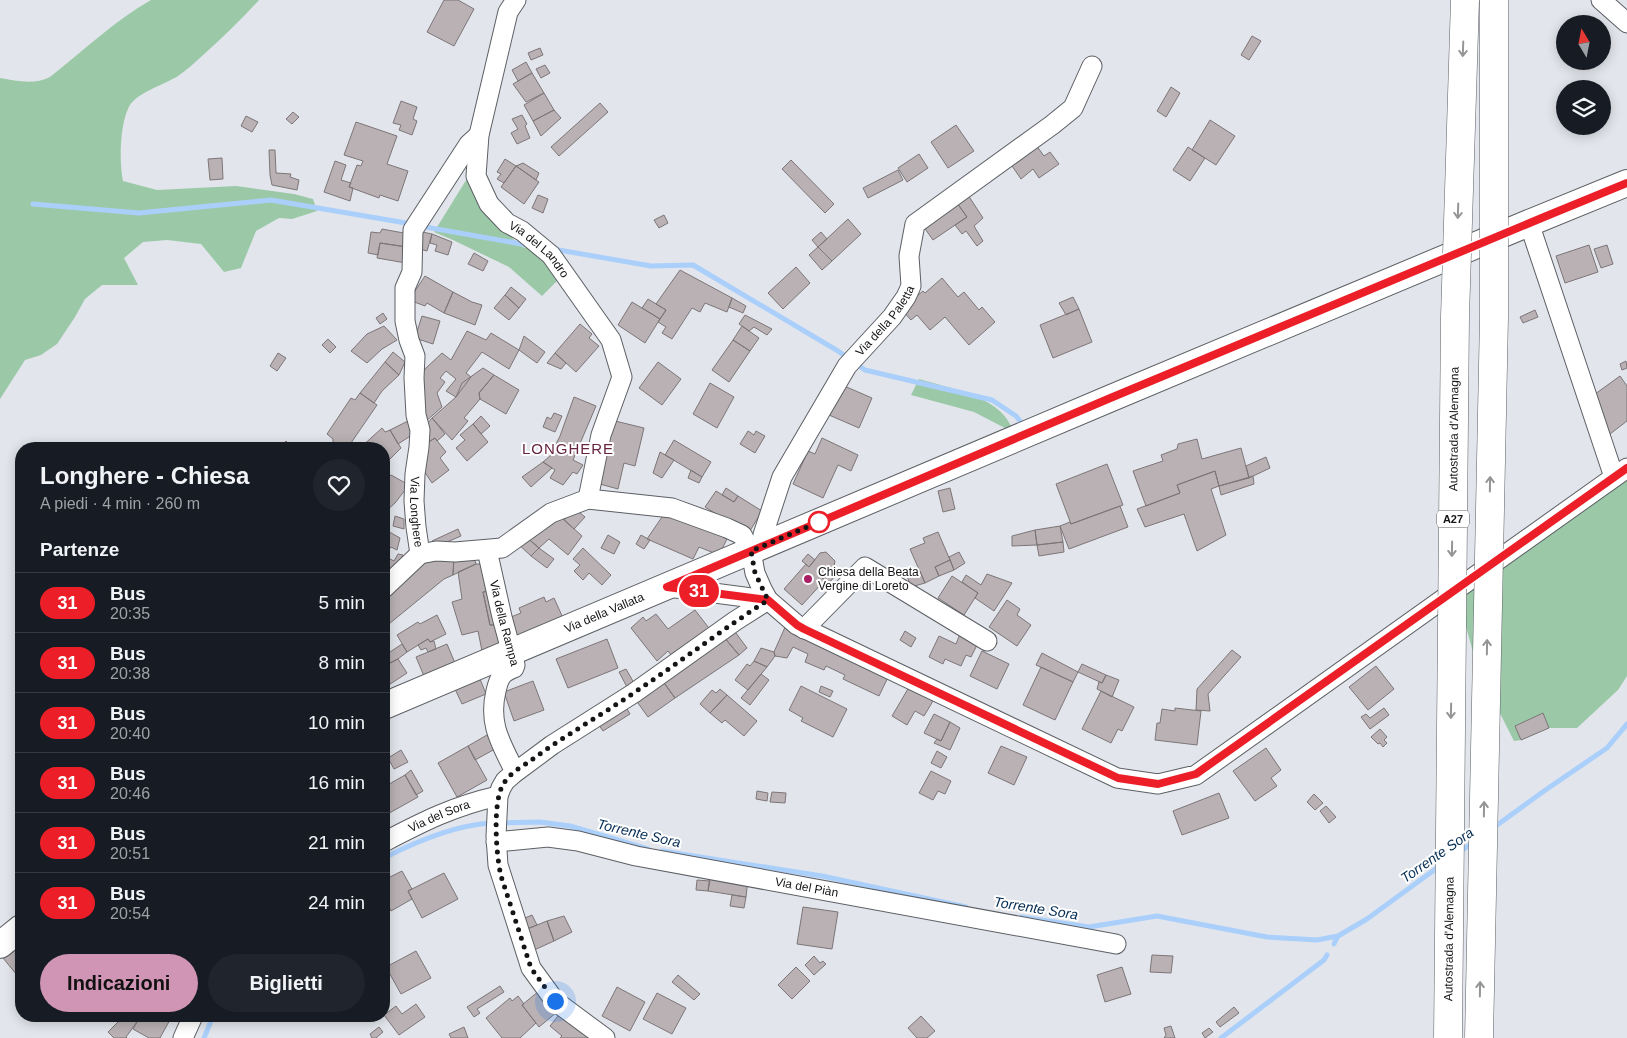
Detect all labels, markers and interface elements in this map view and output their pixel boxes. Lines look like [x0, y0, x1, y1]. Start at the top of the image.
north arrow [1556, 15, 1611, 70]
map controls [1556, 15, 1611, 135]
one-way arrow [1459, 40, 1468, 56]
button: layers [1556, 80, 1611, 135]
one-way arrow [1453, 202, 1463, 219]
street label: Via del Landro [507, 218, 572, 281]
street label: Via della Paletta [853, 283, 917, 359]
street label: Autostrada d'Alemagna [1446, 366, 1462, 491]
district label: LONGHERE [522, 440, 614, 457]
button: heart [313, 459, 365, 511]
text: Longhere - Chiesa [40, 462, 249, 489]
street label: Via Longhere [407, 476, 426, 549]
one-way arrow [1486, 477, 1495, 493]
text: A piedi · 4 min · 260 m [40, 495, 200, 512]
road number: A27 [1437, 510, 1469, 528]
unlabelled marker [808, 511, 830, 533]
text: Partenze [40, 539, 119, 560]
one-way arrow [1448, 540, 1457, 556]
place label: Chiesa della Beata Vergine di Loreto [818, 565, 919, 593]
marker: Chiesa della Beata Vergine di Loreto [802, 573, 814, 585]
line badge: 31 [676, 575, 722, 607]
street label: Via della Rampa [487, 579, 522, 668]
text: 31 [689, 581, 709, 601]
text: Bus [110, 583, 146, 604]
street label: Via della Vallata [562, 590, 646, 636]
text: 5 min [319, 592, 365, 613]
text: 31 [57, 593, 78, 613]
text: 20:35 [110, 605, 150, 622]
one-way arrow [1482, 639, 1492, 656]
text: Bus [110, 643, 146, 664]
text: 8 min [319, 652, 365, 673]
text: 31 [57, 653, 78, 673]
text: 20:38 [110, 665, 150, 682]
one-way arrow [1446, 702, 1456, 719]
text: Bus [110, 703, 146, 724]
text: 10 min [308, 712, 365, 733]
text: 31 [57, 713, 78, 733]
text: 20:40 [110, 725, 150, 742]
text: Bus [110, 763, 146, 784]
text: 16 min [308, 772, 365, 793]
text: 31 [57, 773, 78, 793]
text: 20:46 [110, 785, 150, 802]
street label: Via del Sora [406, 797, 472, 835]
one-way arrow [1479, 802, 1488, 818]
water label: Torrente Sora [596, 816, 682, 850]
text: Bus [110, 823, 146, 844]
water label: Torrente Sora [1398, 824, 1477, 886]
text: 21 min [308, 832, 365, 853]
text: 31 [57, 833, 78, 853]
text: 20:51 [110, 845, 150, 862]
street label: Via del Piàn [774, 875, 839, 900]
street label: Autostrada d'Alemagna [1441, 876, 1457, 1001]
text: Bus [110, 883, 146, 904]
text: 24 min [308, 892, 365, 913]
text: 31 [57, 893, 78, 913]
water label: Torrente Sora [993, 893, 1079, 923]
text: 20:54 [110, 905, 150, 922]
button: Indicazioni [40, 954, 198, 1012]
button: Biglietti [208, 954, 365, 1012]
one-way arrow [1475, 982, 1485, 998]
your location [543, 989, 568, 1014]

